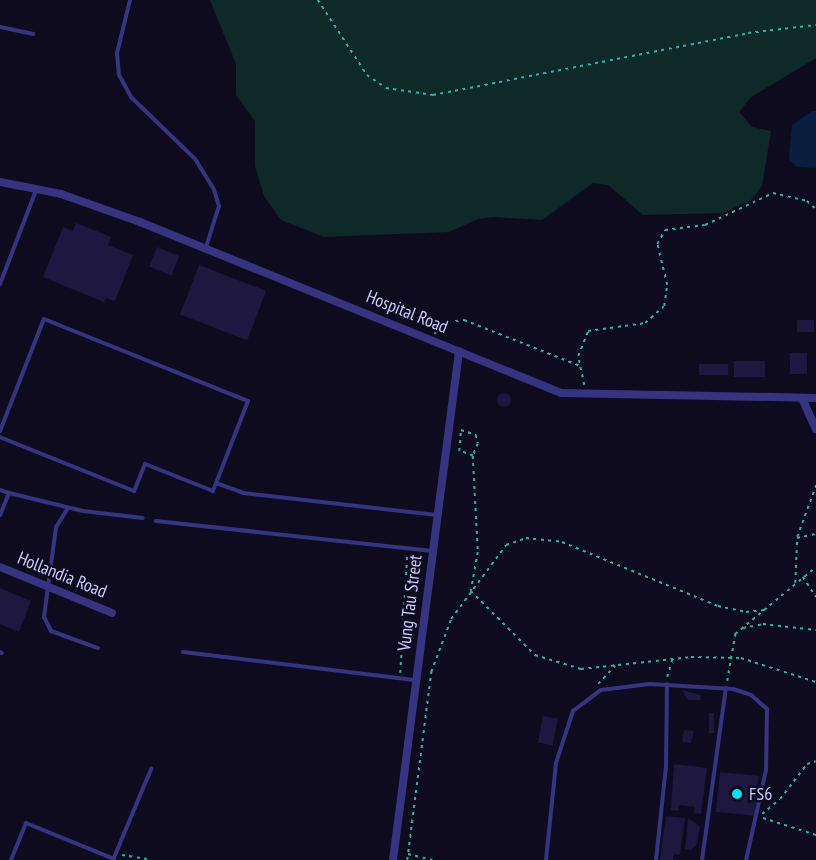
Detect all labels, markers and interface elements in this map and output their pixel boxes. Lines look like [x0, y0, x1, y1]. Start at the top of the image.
street label: Hospital Road [363, 286, 451, 338]
street label: Hollandia Road [14, 547, 110, 603]
street label: Vung Tau Street [393, 553, 427, 653]
place label: FS6 [749, 783, 772, 805]
marker: FS6 [730, 787, 744, 801]

